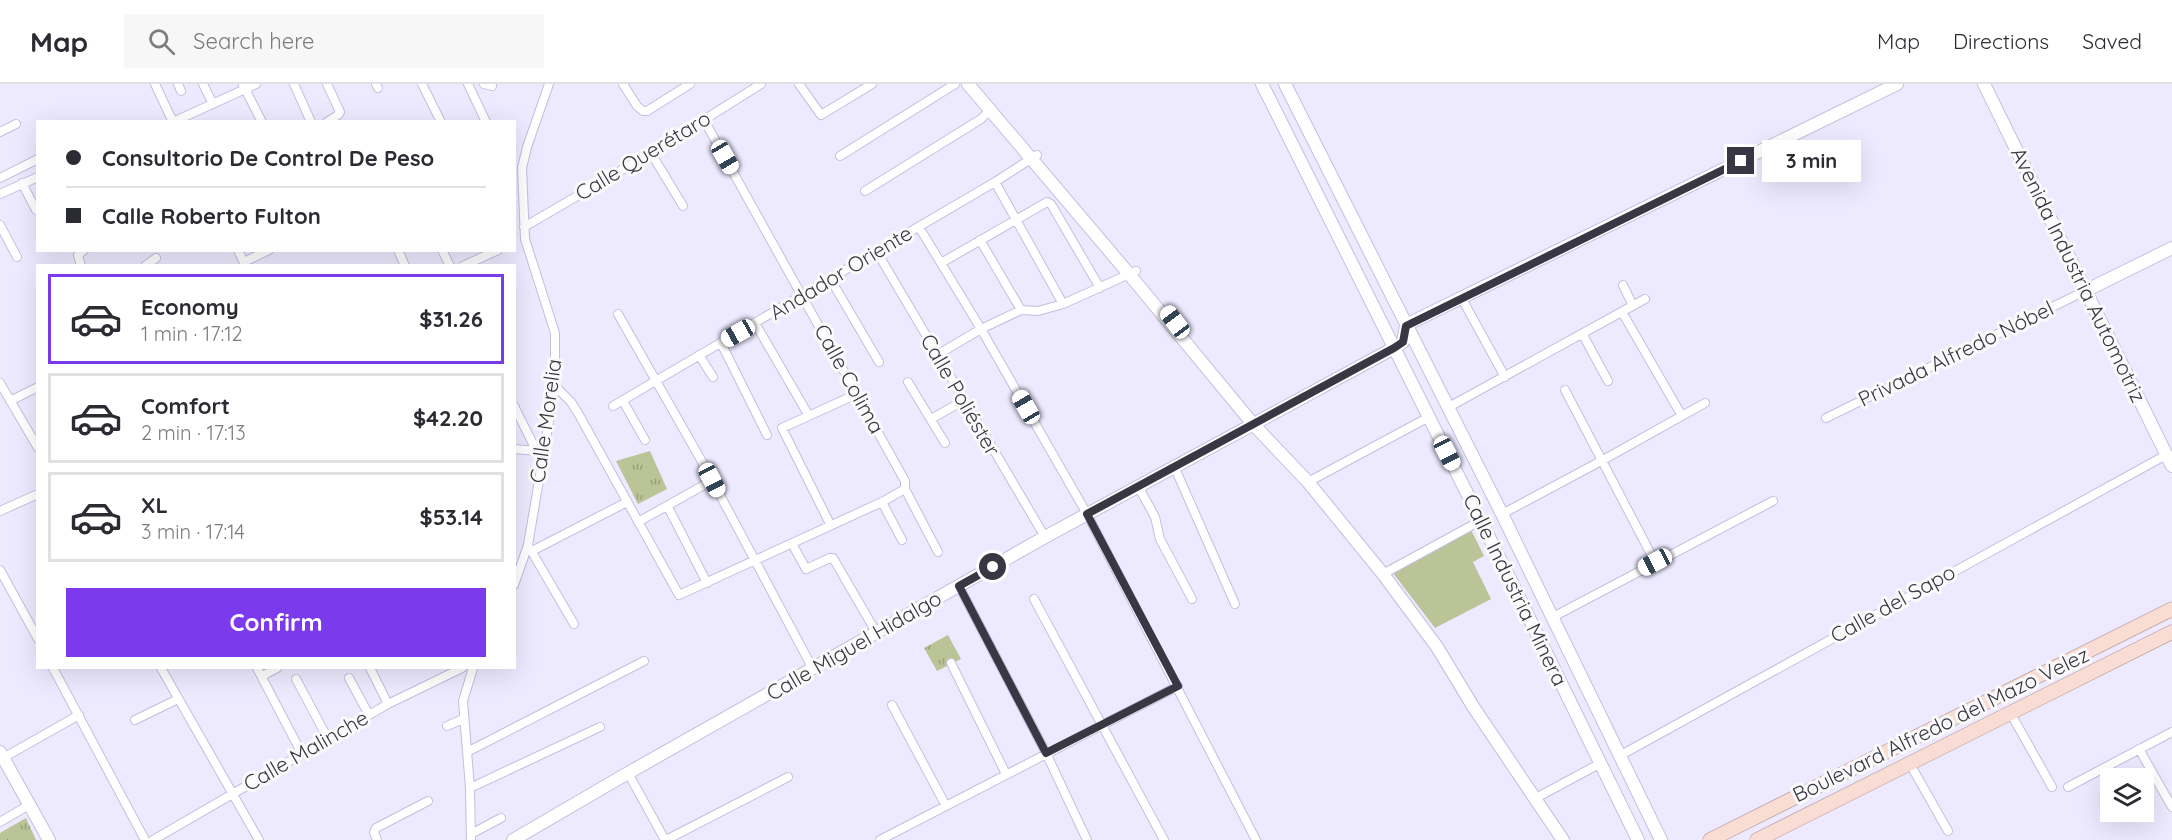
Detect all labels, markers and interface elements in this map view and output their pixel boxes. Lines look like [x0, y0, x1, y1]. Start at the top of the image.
search box [124, 14, 544, 68]
text: Map [30, 24, 88, 59]
icon: search [145, 25, 178, 58]
text: Search here [193, 27, 315, 55]
text: Map [1877, 28, 1920, 54]
text: Directions [1953, 28, 2049, 54]
text: Saved [2082, 28, 2142, 54]
street label: Calle Querétaro [570, 105, 715, 206]
car [708, 137, 742, 177]
callout: 3 min [1762, 140, 1861, 182]
street label: Avenida Industria Automotriz [2006, 143, 2152, 406]
text: Consultorio De Control De Peso [102, 144, 434, 172]
route end [1727, 147, 1754, 174]
text: 3 min [1786, 148, 1837, 173]
text: Calle Roberto Fulton [102, 202, 321, 230]
street label: Andador Oriente [764, 219, 917, 325]
icon: car [69, 292, 123, 346]
text: Economy [141, 293, 239, 321]
street label: Privada Alfredo Nóbel [1854, 294, 2057, 412]
car [1157, 302, 1193, 342]
text: $31.26 [419, 305, 483, 333]
car [718, 316, 758, 350]
street label: Calle Colima [809, 319, 891, 438]
text: 1 min · 17:12 [141, 321, 243, 346]
street label: Calle Poliéster [915, 329, 1006, 460]
street label: Calle Morelia [523, 357, 567, 485]
car [1009, 387, 1043, 427]
icon: car [69, 391, 123, 445]
text: Comfort [141, 392, 230, 420]
text: $42.20 [413, 404, 483, 432]
text: 2 min · 17:13 [141, 420, 246, 445]
car [1431, 433, 1463, 473]
car [696, 460, 728, 500]
street label: Calle Industria Minera [1458, 489, 1574, 690]
icon: car [69, 490, 123, 544]
text: XL [141, 491, 168, 519]
text: $53.14 [420, 503, 483, 531]
text: 3 min · 17:14 [141, 519, 245, 544]
car [1635, 546, 1675, 578]
route start [979, 553, 1006, 580]
street label: Calle del Sapo [1826, 558, 1959, 648]
street label: Calle Miguel Hidalgo [761, 584, 946, 706]
button: Confirm [66, 588, 486, 657]
street label: Boulevard Alfredo del Mazo Velez [1788, 641, 2093, 807]
street label: Calle Malinche [239, 704, 372, 796]
map controls [2100, 768, 2154, 822]
button: layers [2100, 768, 2154, 822]

